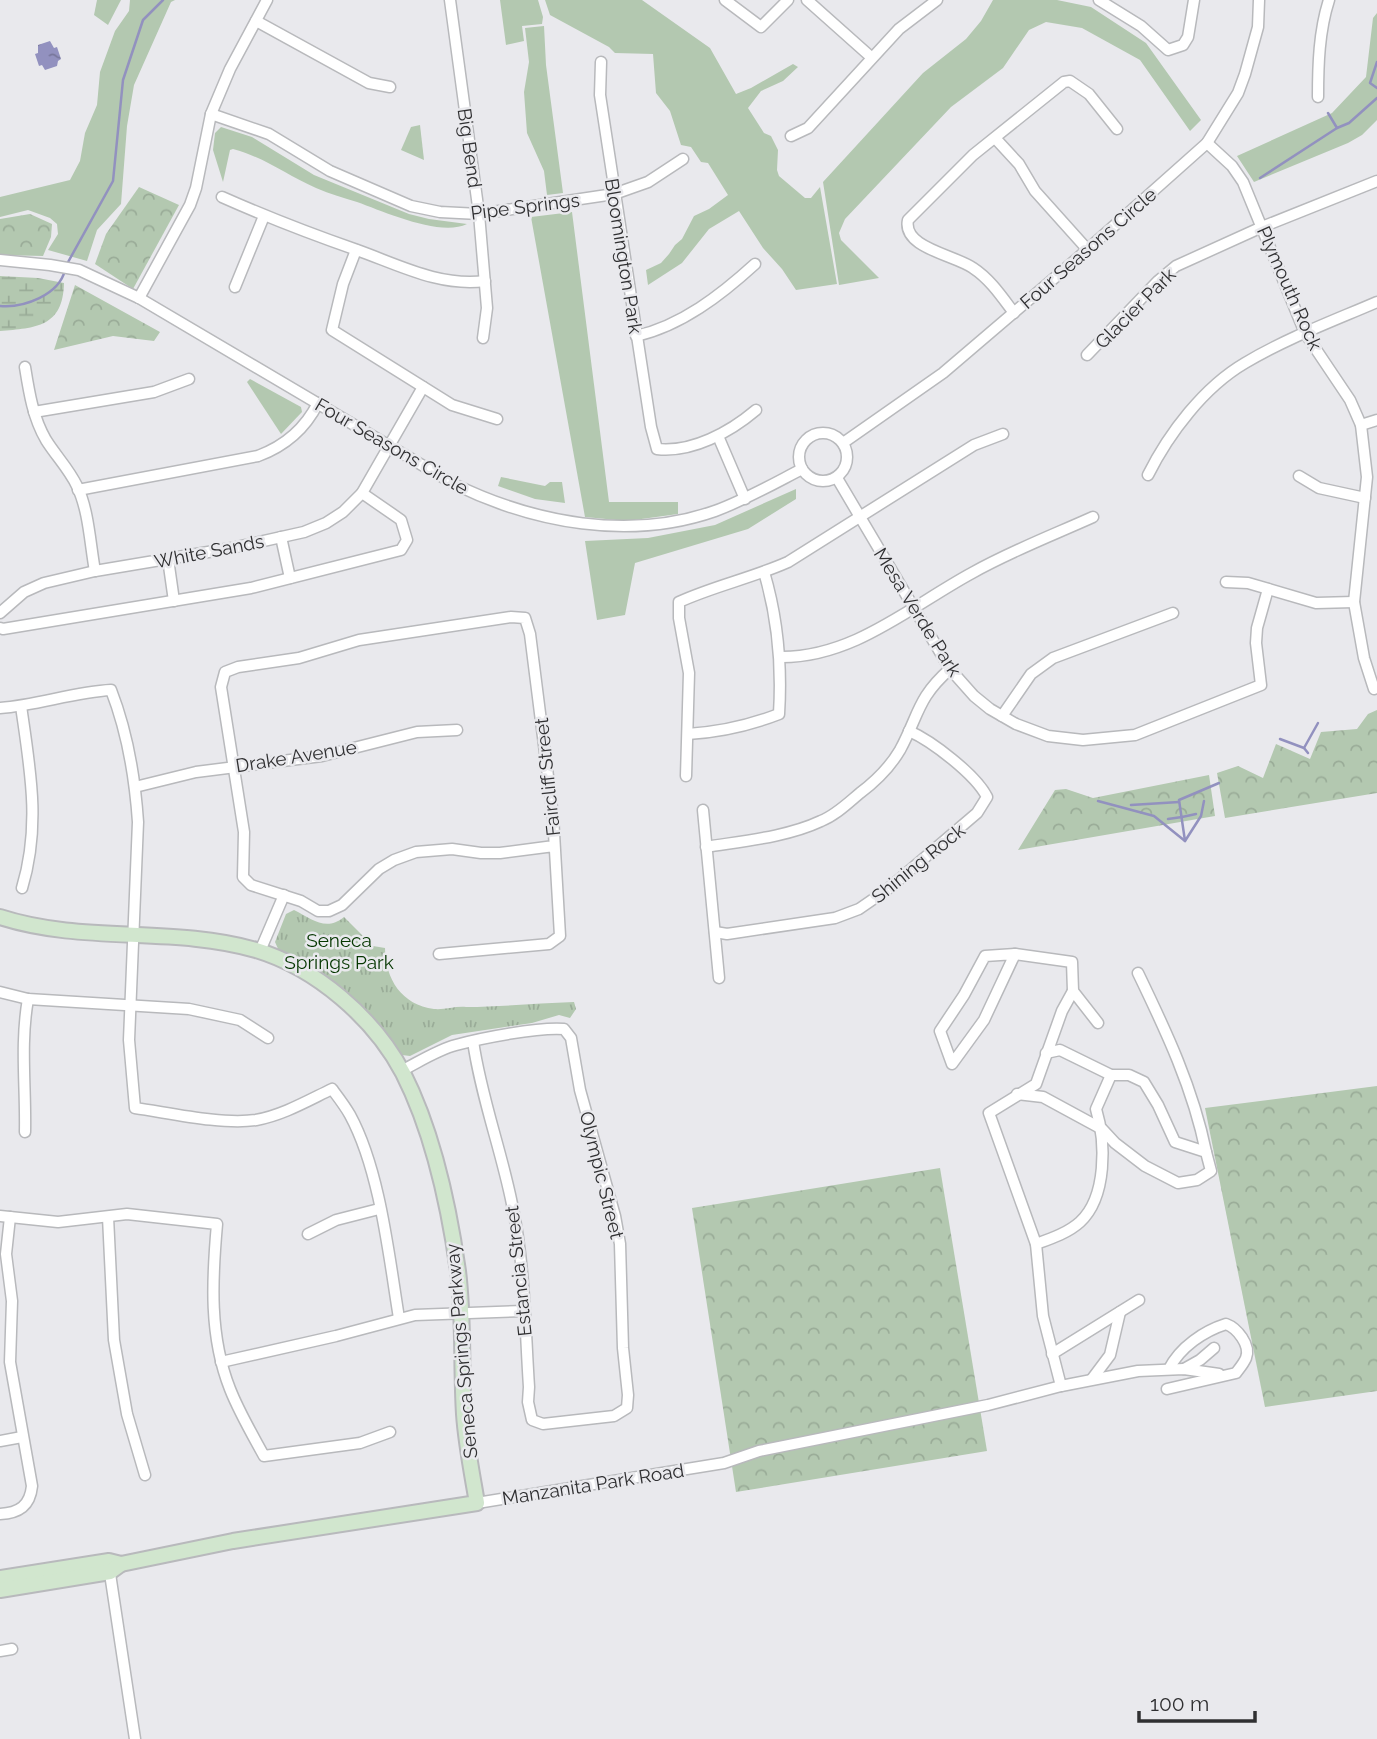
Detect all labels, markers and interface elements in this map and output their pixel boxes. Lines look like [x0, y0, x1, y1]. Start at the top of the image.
street label: Big Bend [454, 107, 486, 189]
street label: Bloomington Park [601, 177, 647, 335]
street label: Four Seasons Circle [1015, 183, 1161, 313]
street label: Pipe Springs [469, 188, 581, 224]
street label: Plymouth Rock [1253, 223, 1327, 353]
street label: Glacier Park [1090, 263, 1180, 353]
street label: Four Seasons Circle [312, 393, 472, 499]
street label: White Sands [152, 530, 266, 572]
street label: Mesa Verde Park [870, 544, 966, 680]
street label: Faircliff Street [530, 716, 564, 837]
street label: Drake Avenue [234, 736, 358, 776]
street label: Shining Rock [867, 819, 969, 907]
park label: Seneca Springs Park [284, 929, 394, 973]
street label: Olympic Street [576, 1109, 629, 1242]
street label: Estancia Street [500, 1204, 536, 1337]
street label: Seneca Springs Parkway [441, 1243, 481, 1459]
street label: Manzanita Park Road [501, 1459, 685, 1509]
scale bar [1139, 1680, 1254, 1724]
text: 100 m [1150, 1691, 1209, 1716]

